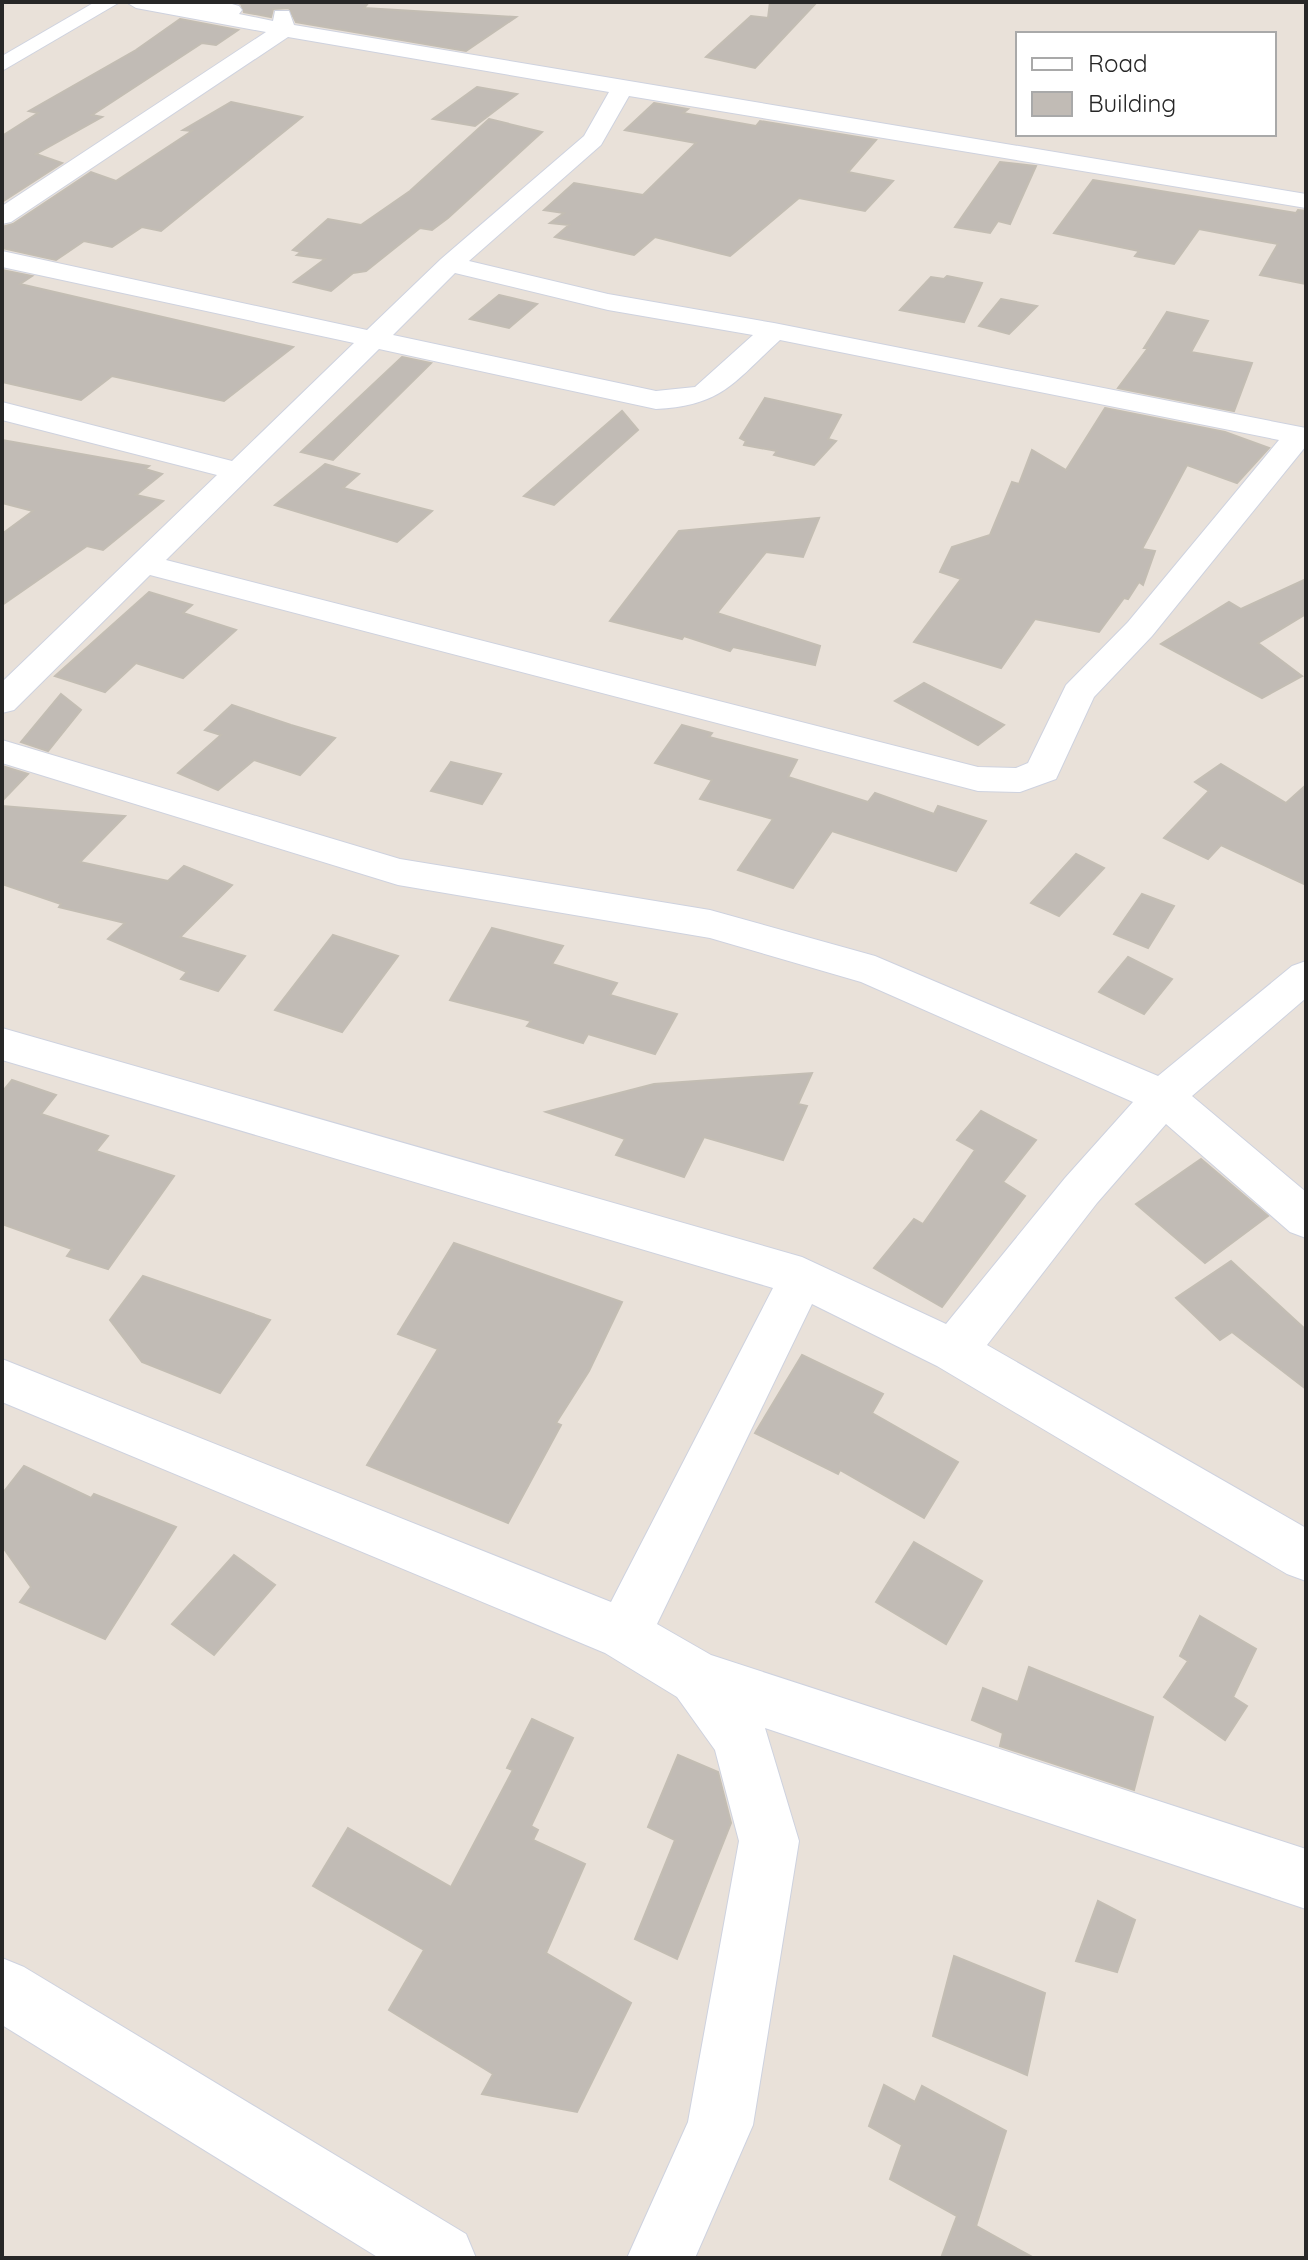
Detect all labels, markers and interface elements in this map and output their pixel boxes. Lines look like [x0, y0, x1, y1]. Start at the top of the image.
legend [1016, 32, 1276, 136]
text: Road [1088, 48, 1148, 78]
text: Building [1088, 88, 1176, 118]

